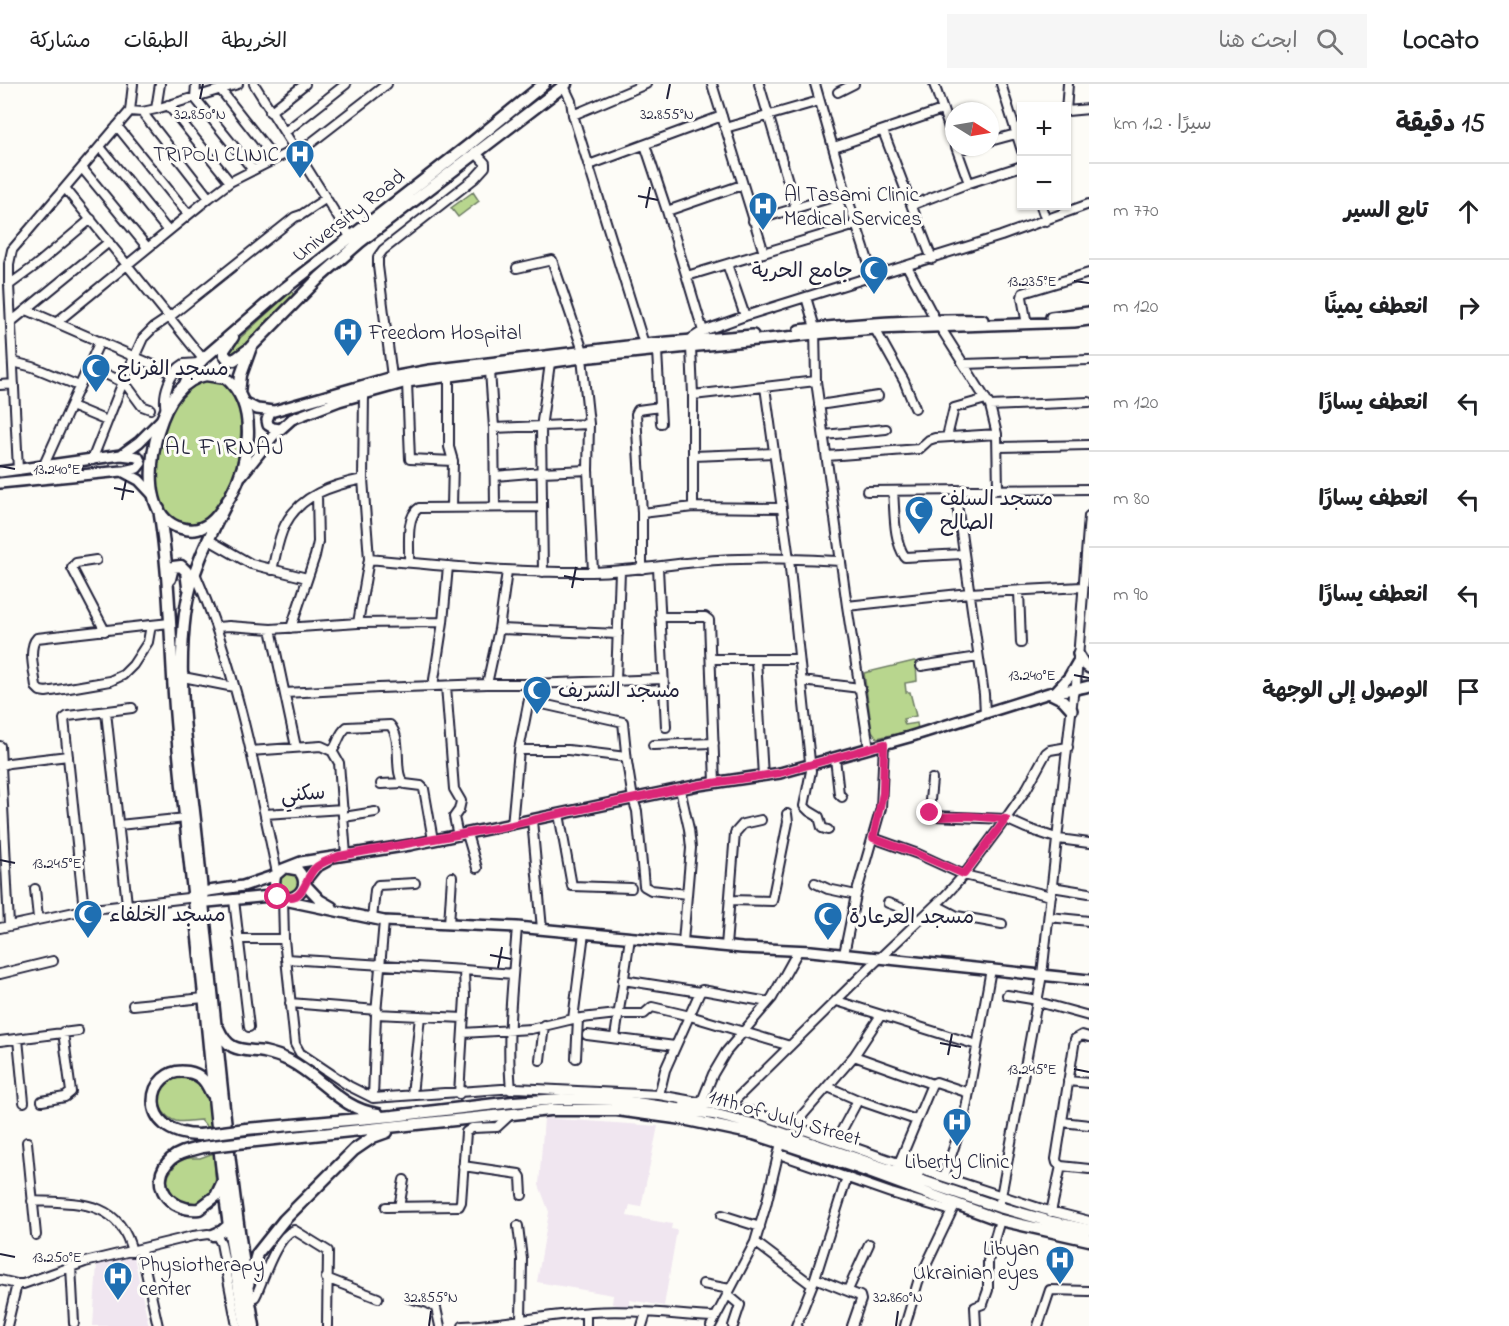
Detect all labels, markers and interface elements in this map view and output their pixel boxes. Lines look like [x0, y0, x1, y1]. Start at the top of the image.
search box [947, 14, 1367, 68]
text: Locato [1403, 21, 1479, 62]
icon: search [1313, 25, 1346, 58]
text: ابحث هنا [1219, 26, 1298, 58]
text: مشاركة [30, 27, 91, 57]
text: الطبقات [124, 27, 189, 57]
text: الخريطة [222, 27, 287, 57]
north arrow [945, 102, 999, 156]
map controls [1017, 102, 1071, 210]
button: + [1017, 102, 1071, 156]
text: 32.850°N [174, 104, 226, 126]
text: 32.855°N [640, 104, 694, 126]
text: 15 دقيقة [1395, 106, 1485, 144]
text: سيرًا · 1.2 km [1113, 110, 1212, 139]
hospital icon: TRIPOLI CLINIC [284, 138, 316, 180]
place label: TRIPOLI CLINIC [153, 141, 279, 171]
button: − [1017, 156, 1071, 210]
street label: University Road [286, 163, 414, 272]
place label: Al Tasami Clinic Medical Services [784, 181, 922, 235]
hospital icon: Al Tasami Clinic Medical Services [747, 190, 779, 232]
icon: ahead [1452, 195, 1485, 228]
text: تابع السير [1344, 196, 1428, 228]
text: 770 m [1113, 197, 1159, 226]
mosque icon: جامع الحرية [858, 254, 890, 296]
place label: جامع الحرية [752, 257, 853, 287]
text: 13.235°E [1007, 271, 1057, 293]
icon: right [1452, 291, 1485, 324]
text: انعطف يمينًا [1324, 292, 1428, 324]
text: 120 m [1113, 293, 1158, 322]
hospital icon: Freedom Hospital [332, 316, 364, 358]
place label: Freedom Hospital [368, 319, 521, 349]
mosque icon: مسجد الفرناج [80, 352, 112, 394]
place label: مسجد الفرناج [117, 355, 229, 385]
icon: left [1452, 387, 1485, 420]
text: انعطف يسارًا [1319, 388, 1428, 420]
text: 120 m [1113, 389, 1158, 418]
district label: AL FIRNAJ [165, 431, 285, 466]
text: 13.240°E [33, 459, 81, 481]
icon: left [1452, 483, 1485, 516]
text: انعطف يسارًا [1319, 484, 1428, 516]
place label: مسجد السلف الصالح [940, 485, 1053, 539]
text: 80 m [1113, 485, 1150, 514]
mosque icon: مسجد السلف الصالح [903, 494, 935, 536]
icon: left [1452, 579, 1485, 612]
text: انعطف يسارًا [1319, 580, 1428, 612]
text: 90 m [1113, 581, 1148, 610]
text: 13.240°E [1008, 665, 1056, 687]
mosque icon: مسجد الشريف [521, 674, 553, 716]
icon: arrive [1452, 675, 1485, 708]
text: الوصول إلى الوجهة [1262, 676, 1428, 708]
place label: مسجد الشريف [558, 677, 680, 707]
street label: سكني [280, 778, 327, 814]
route end [916, 799, 942, 825]
text: 13.245°E [32, 853, 82, 875]
route start [264, 883, 290, 909]
mosque icon: مسجد الخلفاء [72, 898, 104, 940]
mosque icon: مسجد العرعارة [812, 900, 844, 942]
place label: مسجد الخلفاء [109, 901, 226, 931]
place label: مسجد العرعارة [849, 903, 974, 933]
text: 13.245°E [1007, 1059, 1057, 1081]
street label: 11th of July Street [704, 1083, 864, 1157]
hospital icon: Liberty Clinic [941, 1106, 973, 1148]
place label: Liberty Clinic [905, 1148, 1010, 1180]
place label: Libyan Ukrainian eyes [913, 1235, 1039, 1291]
hospital icon: Libyan Ukrainian eyes [1044, 1244, 1076, 1286]
text: 13.250°E [32, 1247, 82, 1269]
place label: Physiotherapy center [139, 1251, 264, 1305]
hospital icon: Physiotherapy center [102, 1260, 134, 1302]
text: 32.855°N [404, 1287, 458, 1309]
text: 32.860°N [873, 1287, 923, 1309]

